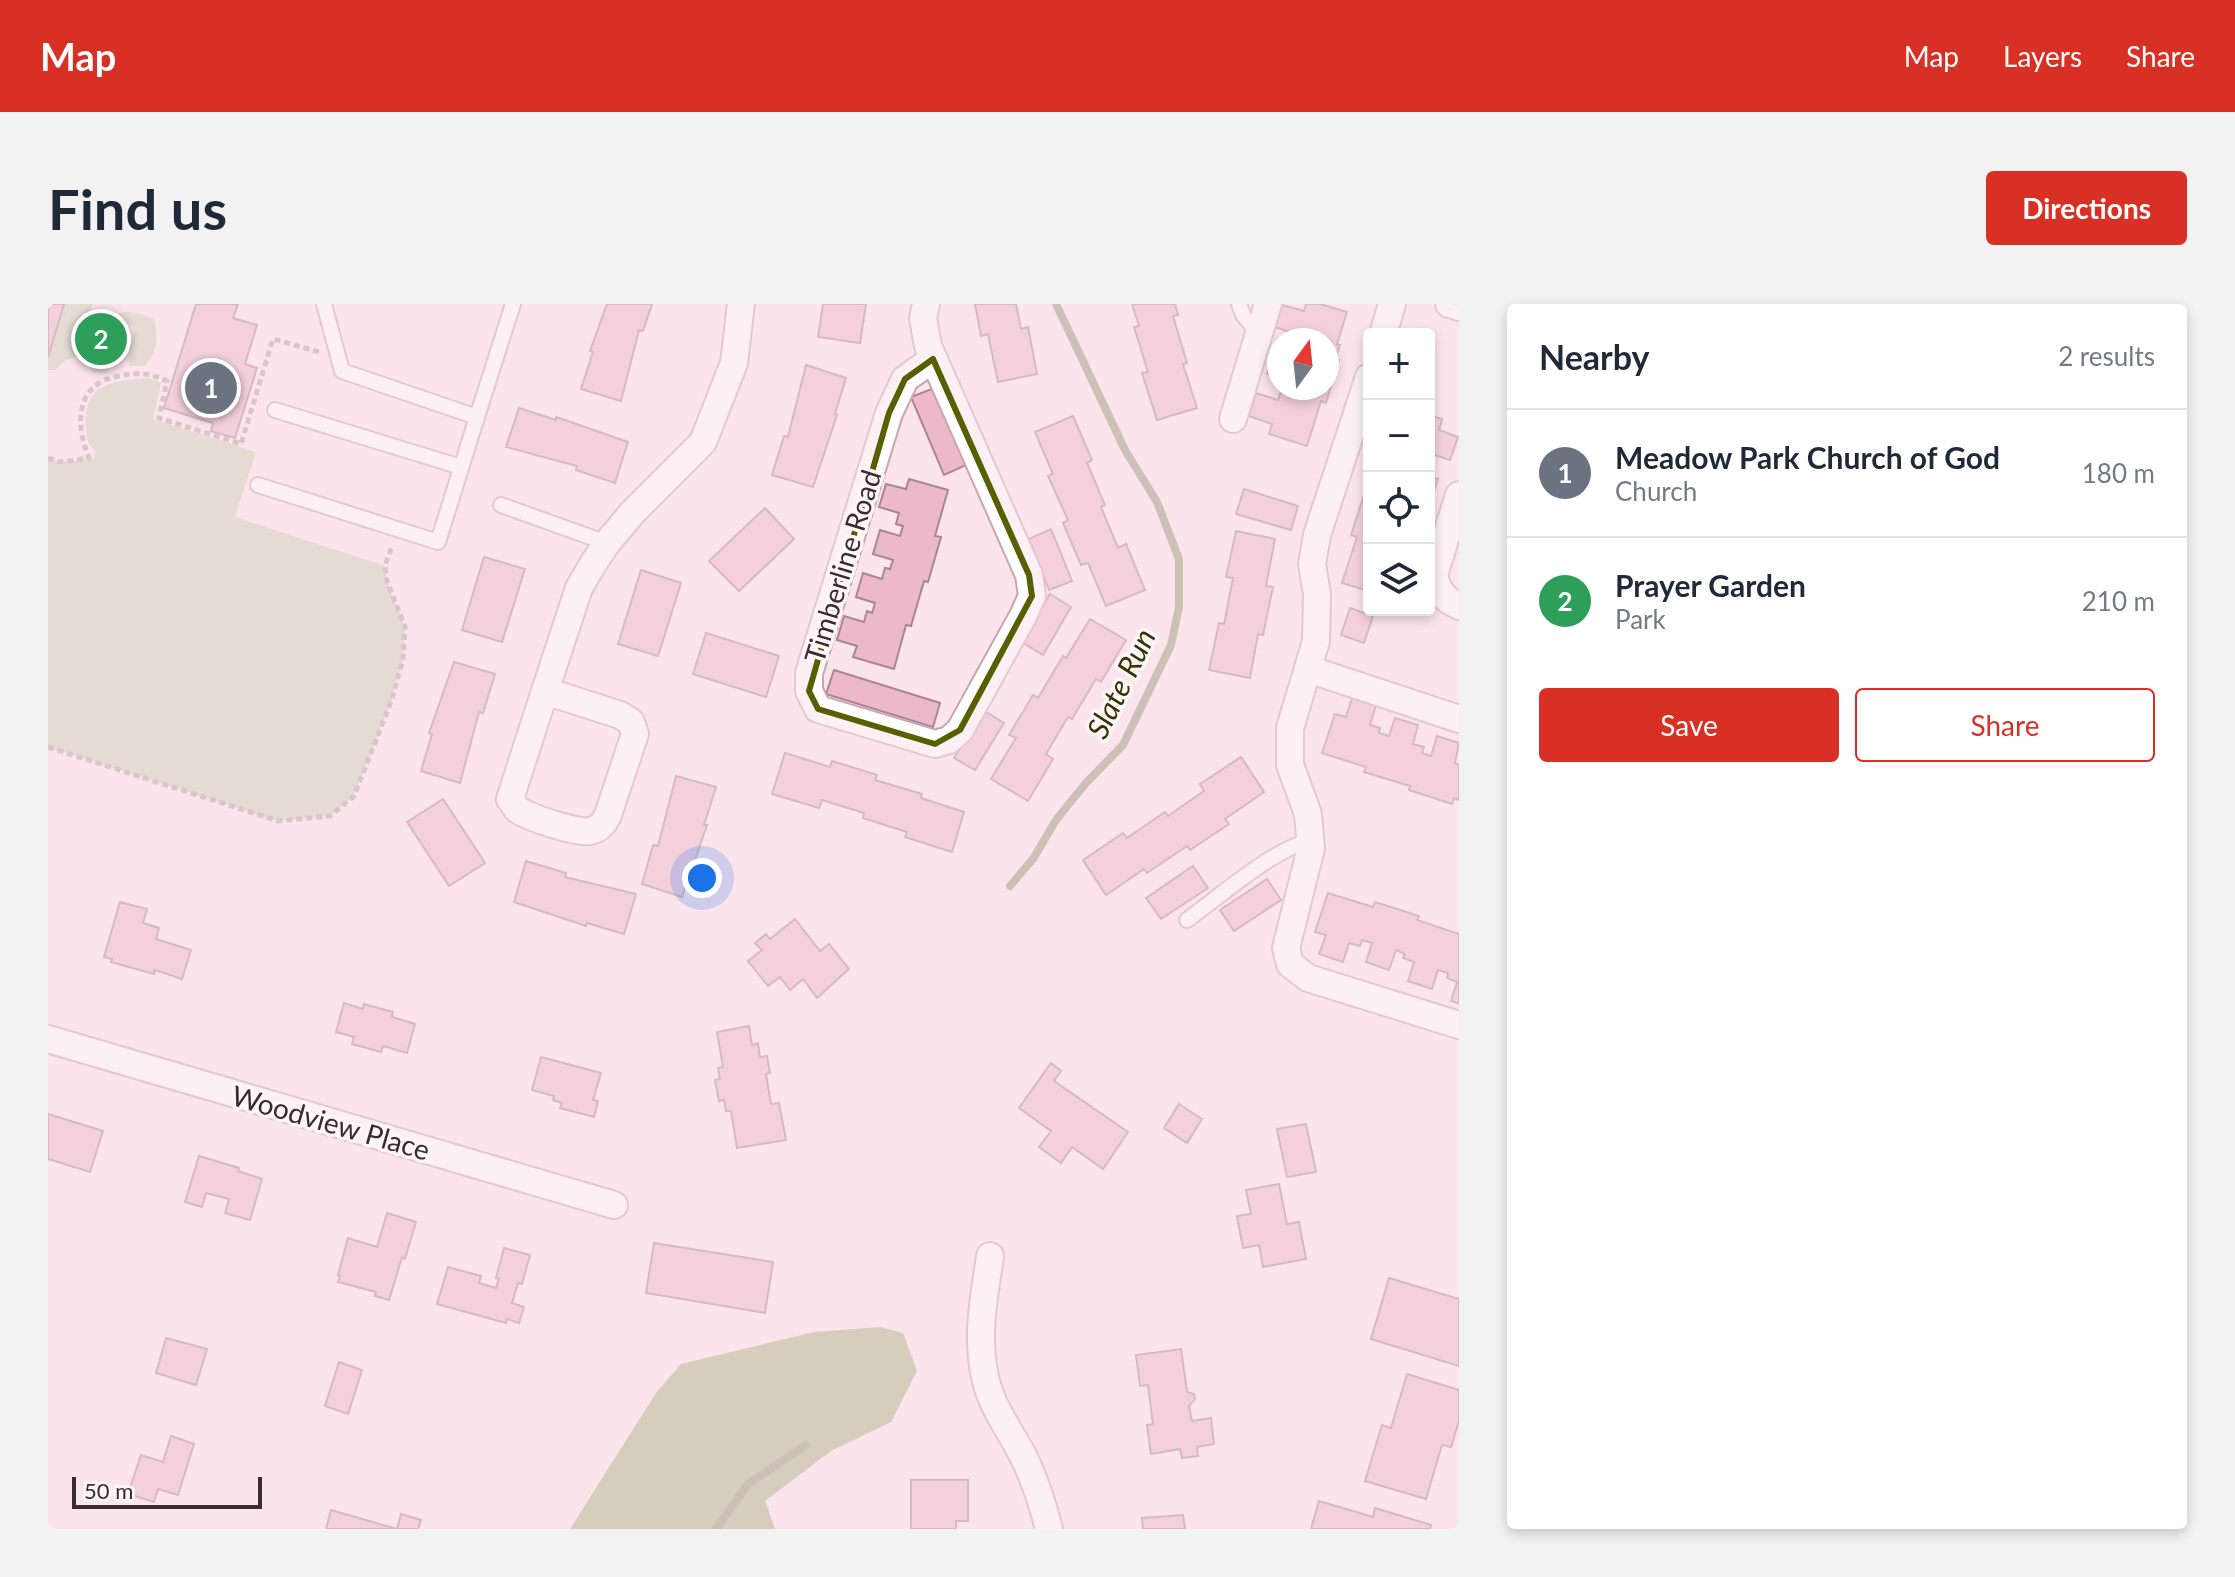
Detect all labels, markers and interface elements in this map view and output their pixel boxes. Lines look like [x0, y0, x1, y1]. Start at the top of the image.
text: Map [40, 33, 116, 79]
text: Map [1904, 39, 1959, 73]
text: Layers [2003, 39, 2082, 73]
text: Share [2126, 39, 2195, 73]
button: Directions [1986, 171, 2187, 245]
text: Find us [48, 175, 227, 242]
pin: 2 [75, 309, 127, 369]
north arrow [1267, 328, 1339, 400]
map controls [1363, 328, 1435, 616]
button: + [1363, 328, 1435, 400]
text: Nearby [1539, 336, 1650, 377]
text: 2 results [2058, 340, 2155, 372]
pin: 1 [185, 358, 237, 418]
button: − [1363, 400, 1435, 472]
text: Meadow Park Church of God [1615, 439, 2000, 475]
text: 1 [1557, 457, 1573, 489]
text: 180 m [2082, 457, 2155, 489]
street label: Timberline Road [797, 465, 887, 667]
button: locate [1363, 472, 1435, 544]
text: Church [1615, 475, 1697, 507]
button: layers [1363, 544, 1435, 616]
text: Prayer Garden [1615, 567, 1806, 603]
text: 2 [1557, 585, 1573, 617]
text: 210 m [2082, 585, 2155, 617]
text: Park [1615, 603, 1666, 635]
water label: Slate Run [1078, 622, 1162, 744]
button: Save [1539, 688, 1839, 762]
button: Share [1855, 688, 2155, 762]
your location [682, 858, 722, 898]
street label: Woodview Place [228, 1077, 434, 1167]
scale bar [72, 1473, 262, 1509]
text: 50 m [84, 1477, 133, 1504]

